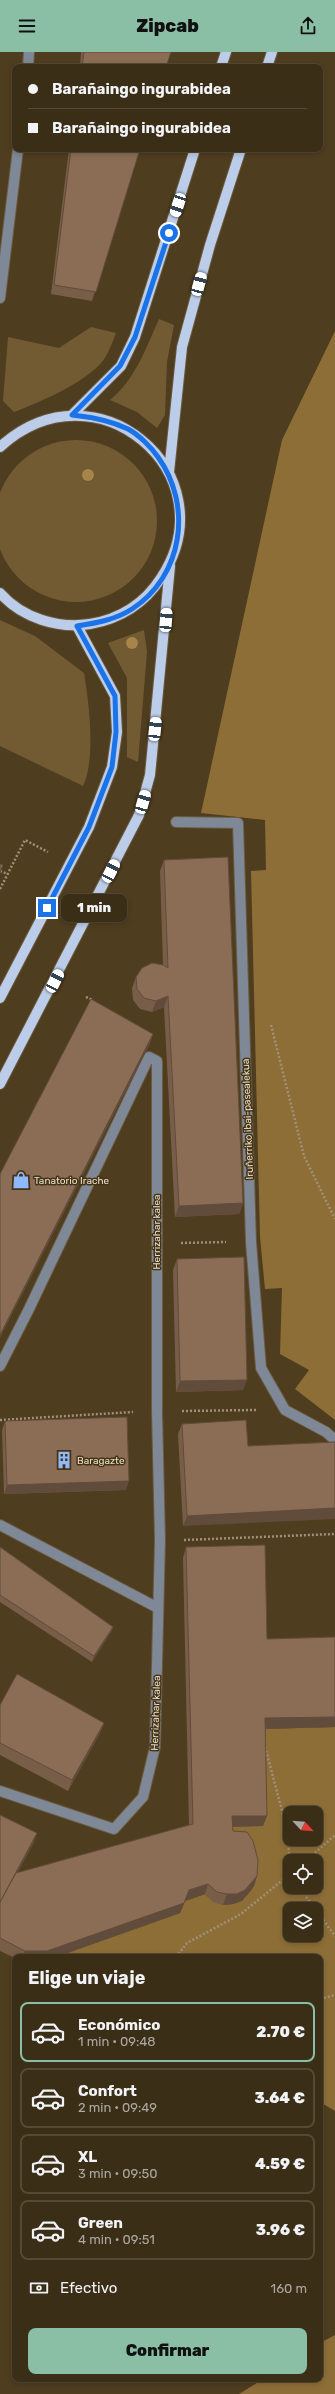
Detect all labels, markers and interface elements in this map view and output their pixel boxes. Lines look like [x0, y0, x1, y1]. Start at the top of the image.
icon: menu [16, 15, 38, 37]
text: Zipcab [136, 15, 199, 37]
icon: share [297, 15, 319, 37]
text: Barañaingo ingurabidea [52, 80, 231, 98]
text: Barañaingo ingurabidea [52, 119, 231, 137]
car [169, 192, 187, 218]
route start [160, 224, 178, 242]
car [190, 271, 208, 297]
car [159, 608, 173, 632]
car [148, 716, 162, 742]
car [134, 789, 152, 815]
car [100, 858, 122, 884]
callout: 1 min [61, 894, 127, 922]
route end [38, 899, 56, 917]
text: 1 min [77, 900, 111, 915]
car [44, 968, 66, 994]
street label: Iruñerriko ibai-pasealekua [240, 1058, 256, 1180]
shop icon: Tanatorio Irache [11, 1170, 31, 1190]
place label: Tanatorio Irache [34, 1175, 110, 1187]
street label: Herrizahar kalea [151, 1194, 163, 1270]
building icon: Baragazte [54, 1450, 74, 1470]
place label: Baragazte [77, 1455, 125, 1467]
street label: Herrizahar kalea [149, 1675, 163, 1751]
north arrow [283, 1806, 323, 1846]
map controls [283, 1806, 323, 1942]
button: locate [283, 1854, 323, 1894]
button: layers [283, 1902, 323, 1942]
text: Elige un viaje [28, 1967, 145, 1989]
icon: car [30, 2014, 66, 2050]
text: Económico [78, 2016, 160, 2034]
text: 2.70 € [256, 2023, 305, 2041]
text: 1 min · 09:48 [78, 2034, 156, 2049]
icon: car [30, 2080, 66, 2116]
text: Confort [78, 2082, 137, 2100]
text: 3.64 € [255, 2089, 305, 2107]
text: 2 min · 09:49 [78, 2100, 157, 2115]
icon: car [30, 2146, 66, 2182]
text: XL [78, 2148, 97, 2166]
text: 4.59 € [255, 2155, 305, 2173]
text: 3 min · 09:50 [78, 2166, 158, 2181]
icon: car [30, 2212, 66, 2248]
text: Green [78, 2214, 123, 2232]
text: 3.96 € [256, 2221, 305, 2239]
text: 4 min · 09:51 [78, 2232, 155, 2247]
icon: cash [28, 2277, 50, 2299]
text: Efectivo [60, 2279, 117, 2297]
text: 160 m [271, 2281, 307, 2296]
button: Confirmar [28, 2328, 307, 2374]

